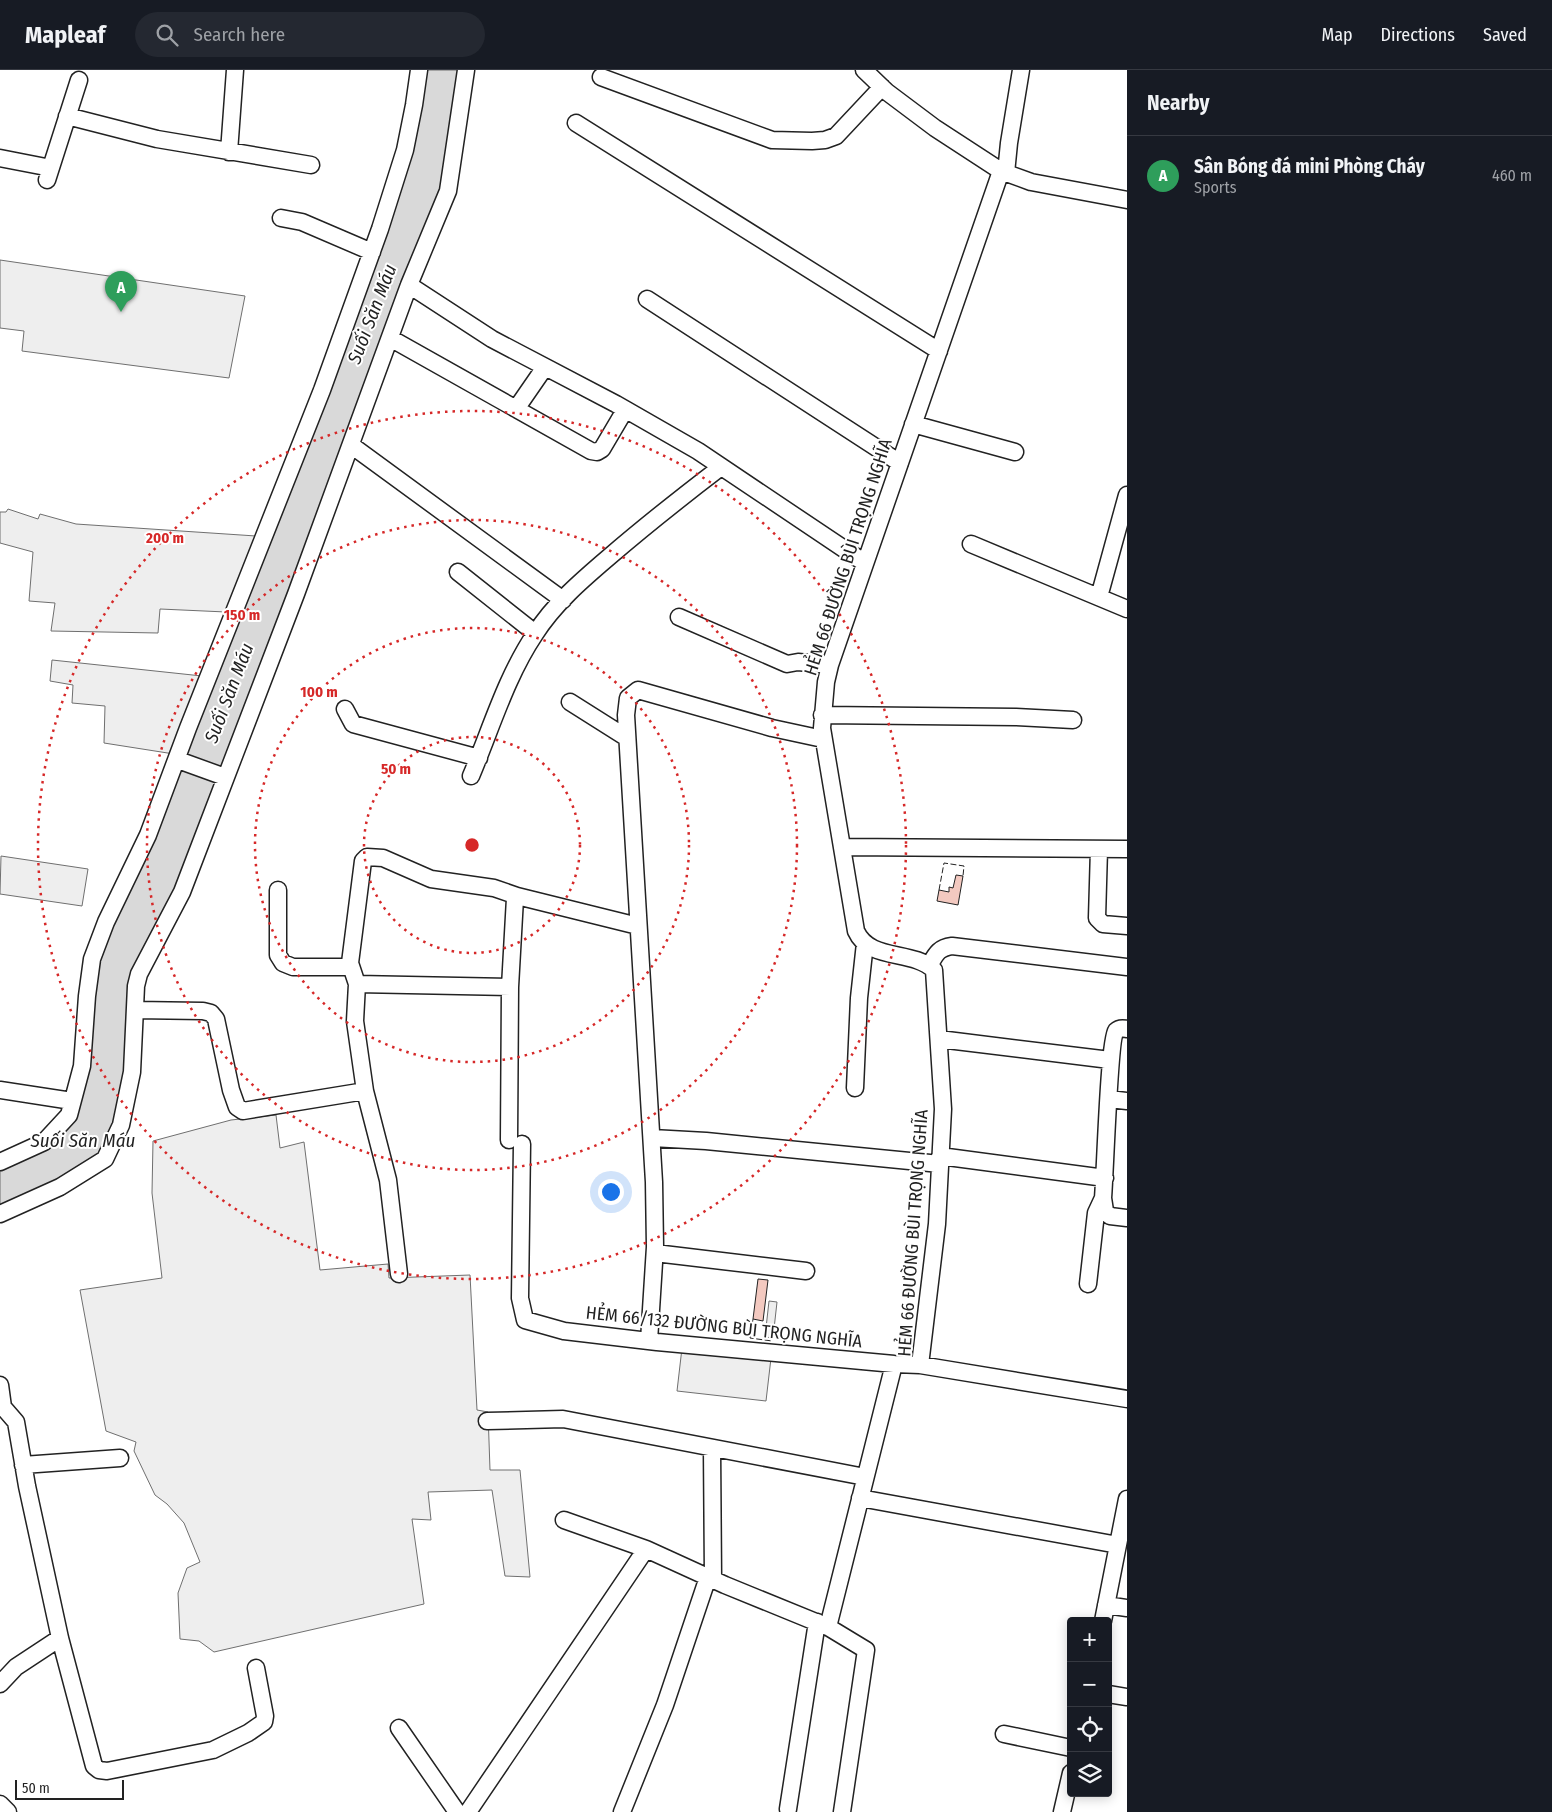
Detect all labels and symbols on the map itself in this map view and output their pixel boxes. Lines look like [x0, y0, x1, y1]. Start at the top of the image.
water label: Suối Săn Máu [342, 261, 402, 368]
pin: A [105, 271, 137, 312]
street label: HẺM 66 ĐƯỜNG BÙI TRỌNG NGHĨA [798, 435, 897, 678]
text: 200 m [145, 529, 184, 547]
text: 150 m [224, 606, 260, 624]
water label: Suối Săn Máu [199, 640, 259, 747]
text: 100 m [300, 683, 338, 701]
text: 50 m [381, 760, 411, 778]
centre of rings [463, 836, 481, 854]
street label: HẺM 66 ĐƯỜNG BÙI TRỌNG NGHĨA [892, 1108, 933, 1357]
water label: Suối Săn Máu [30, 1129, 135, 1152]
your location [598, 1179, 624, 1205]
street label: HẺM 66/132 ĐƯỜNG BÙI TRỌNG NGHĨA [585, 1301, 864, 1353]
scale bar [15, 1777, 124, 1800]

